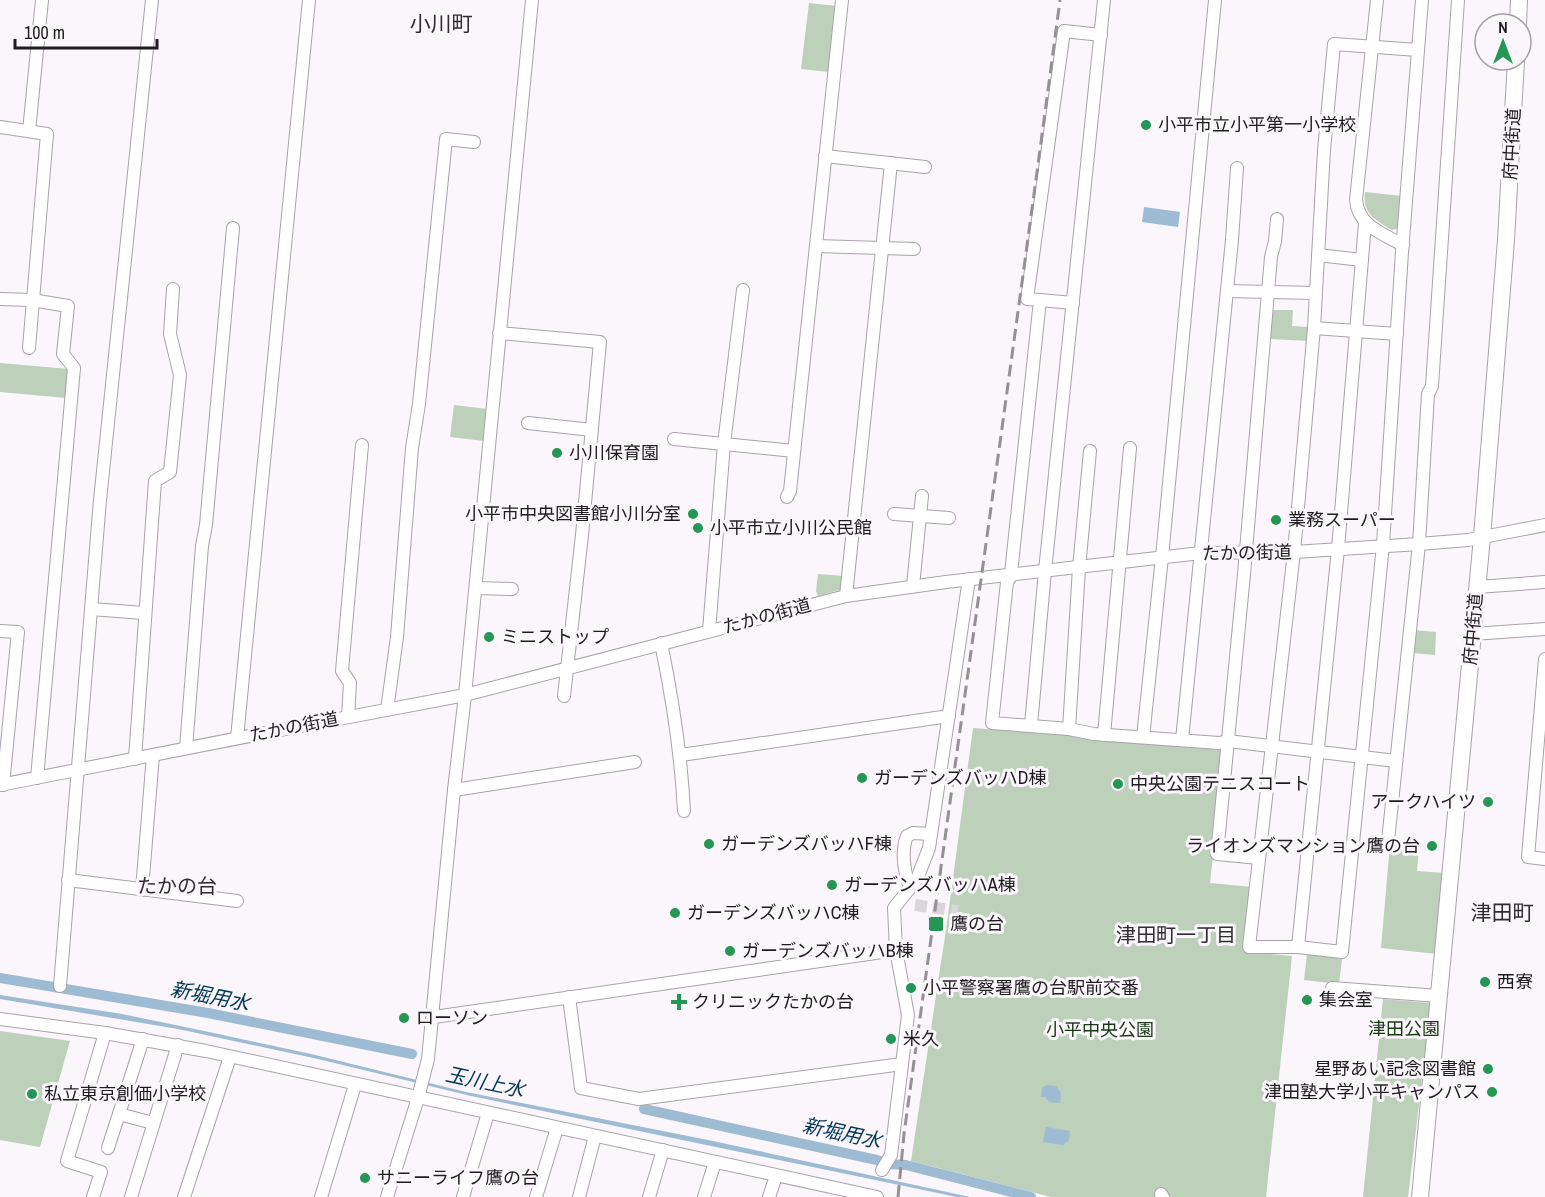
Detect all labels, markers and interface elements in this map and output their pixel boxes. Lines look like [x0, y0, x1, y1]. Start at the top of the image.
district label: 小川町 [410, 9, 473, 38]
scale bar [15, 12, 158, 50]
north arrow [1473, 12, 1533, 72]
text: N [1498, 16, 1508, 38]
text: 100 m [24, 20, 65, 45]
street label: 府中街道 [1497, 107, 1526, 181]
place label: 小平市立小平第一小学校 [1158, 112, 1356, 137]
marker: 小平市立小平第一小学校 [1139, 118, 1153, 132]
place label: 小川保育園 [569, 440, 659, 465]
marker: 小川保育園 [550, 446, 564, 460]
place label: 小平市中央図書館小川分室 [465, 501, 681, 526]
marker: 小平市中央図書館小川分室 [686, 507, 700, 521]
place label: 業務スーパー [1288, 507, 1396, 532]
marker: 業務スーパー [1269, 513, 1283, 527]
place label: 小平市立小川公民館 [710, 515, 872, 540]
marker: 小平市立小川公民館 [691, 521, 705, 535]
street label: たかの街道 [1202, 539, 1292, 566]
street label: たかの街道 [720, 592, 814, 639]
street label: 府中街道 [1457, 592, 1488, 666]
place label: ミニストップ [501, 624, 609, 649]
marker: ミニストップ [482, 630, 496, 644]
street label: たかの街道 [247, 706, 340, 747]
place label: ガーデンズバッハD棟 [874, 765, 1046, 790]
marker: ガーデンズバッハD棟 [855, 771, 869, 785]
place label: 中央公園テニスコート [1130, 771, 1310, 796]
marker: 中央公園テニスコート [1111, 777, 1125, 791]
place label: アークハイツ [1370, 789, 1476, 814]
marker: アークハイツ [1481, 795, 1495, 809]
place label: ガーデンズバッハF棟 [721, 831, 892, 856]
place label: ライオンズマンション鷹の台 [1186, 833, 1420, 858]
marker: ガーデンズバッハF棟 [702, 837, 716, 851]
marker: ライオンズマンション鷹の台 [1425, 839, 1439, 853]
district label: たかの台 [137, 872, 217, 899]
place label: ガーデンズバッハA棟 [844, 872, 1016, 897]
marker: ガーデンズバッハA棟 [825, 878, 839, 892]
district label: 津田町 [1471, 898, 1534, 927]
place label: ガーデンズバッハC棟 [687, 900, 859, 925]
marker: ガーデンズバッハC棟 [668, 906, 682, 920]
place label: 鷹の台 [950, 911, 1004, 936]
marker: 鷹の台 [927, 915, 945, 933]
district label: 津田町一丁目 [1116, 921, 1236, 948]
place label: ガーデンズバッハB棟 [742, 938, 914, 963]
marker: ガーデンズバッハB棟 [723, 944, 737, 958]
place label: 西寮 [1497, 969, 1533, 994]
water label: 新堀用水 [168, 975, 254, 1017]
place label: 小平警察署鷹の台駅前交番 [923, 975, 1139, 1000]
marker: 西寮 [1478, 975, 1492, 989]
marker: 小平警察署鷹の台駅前交番 [904, 981, 918, 995]
place label: 集会室 [1319, 987, 1373, 1012]
place label: クリニックたかの台 [692, 989, 854, 1014]
marker: クリニックたかの台 [670, 993, 688, 1011]
marker: 集会室 [1300, 993, 1314, 1007]
place label: ローソン [416, 1005, 488, 1030]
marker: ローソン [397, 1011, 411, 1025]
park label: 津田公園 [1368, 1016, 1440, 1041]
park label: 小平中央公園 [1046, 1017, 1154, 1042]
place label: 米久 [903, 1026, 939, 1051]
marker: 米久 [884, 1032, 898, 1046]
place label: 星野あい記念図書館 [1314, 1056, 1476, 1081]
water label: 玉川上水 [443, 1060, 529, 1103]
marker: 星野あい記念図書館 [1481, 1062, 1495, 1076]
place label: 津田塾大学小平キャンパス [1264, 1079, 1480, 1104]
place label: 私立東京創価小学校 [44, 1081, 206, 1106]
marker: 津田塾大学小平キャンパス [1485, 1085, 1499, 1099]
marker: 私立東京創価小学校 [25, 1087, 39, 1101]
water label: 新堀用水 [800, 1111, 886, 1154]
place label: サニーライフ鷹の台 [377, 1165, 539, 1190]
marker: サニーライフ鷹の台 [358, 1171, 372, 1185]

